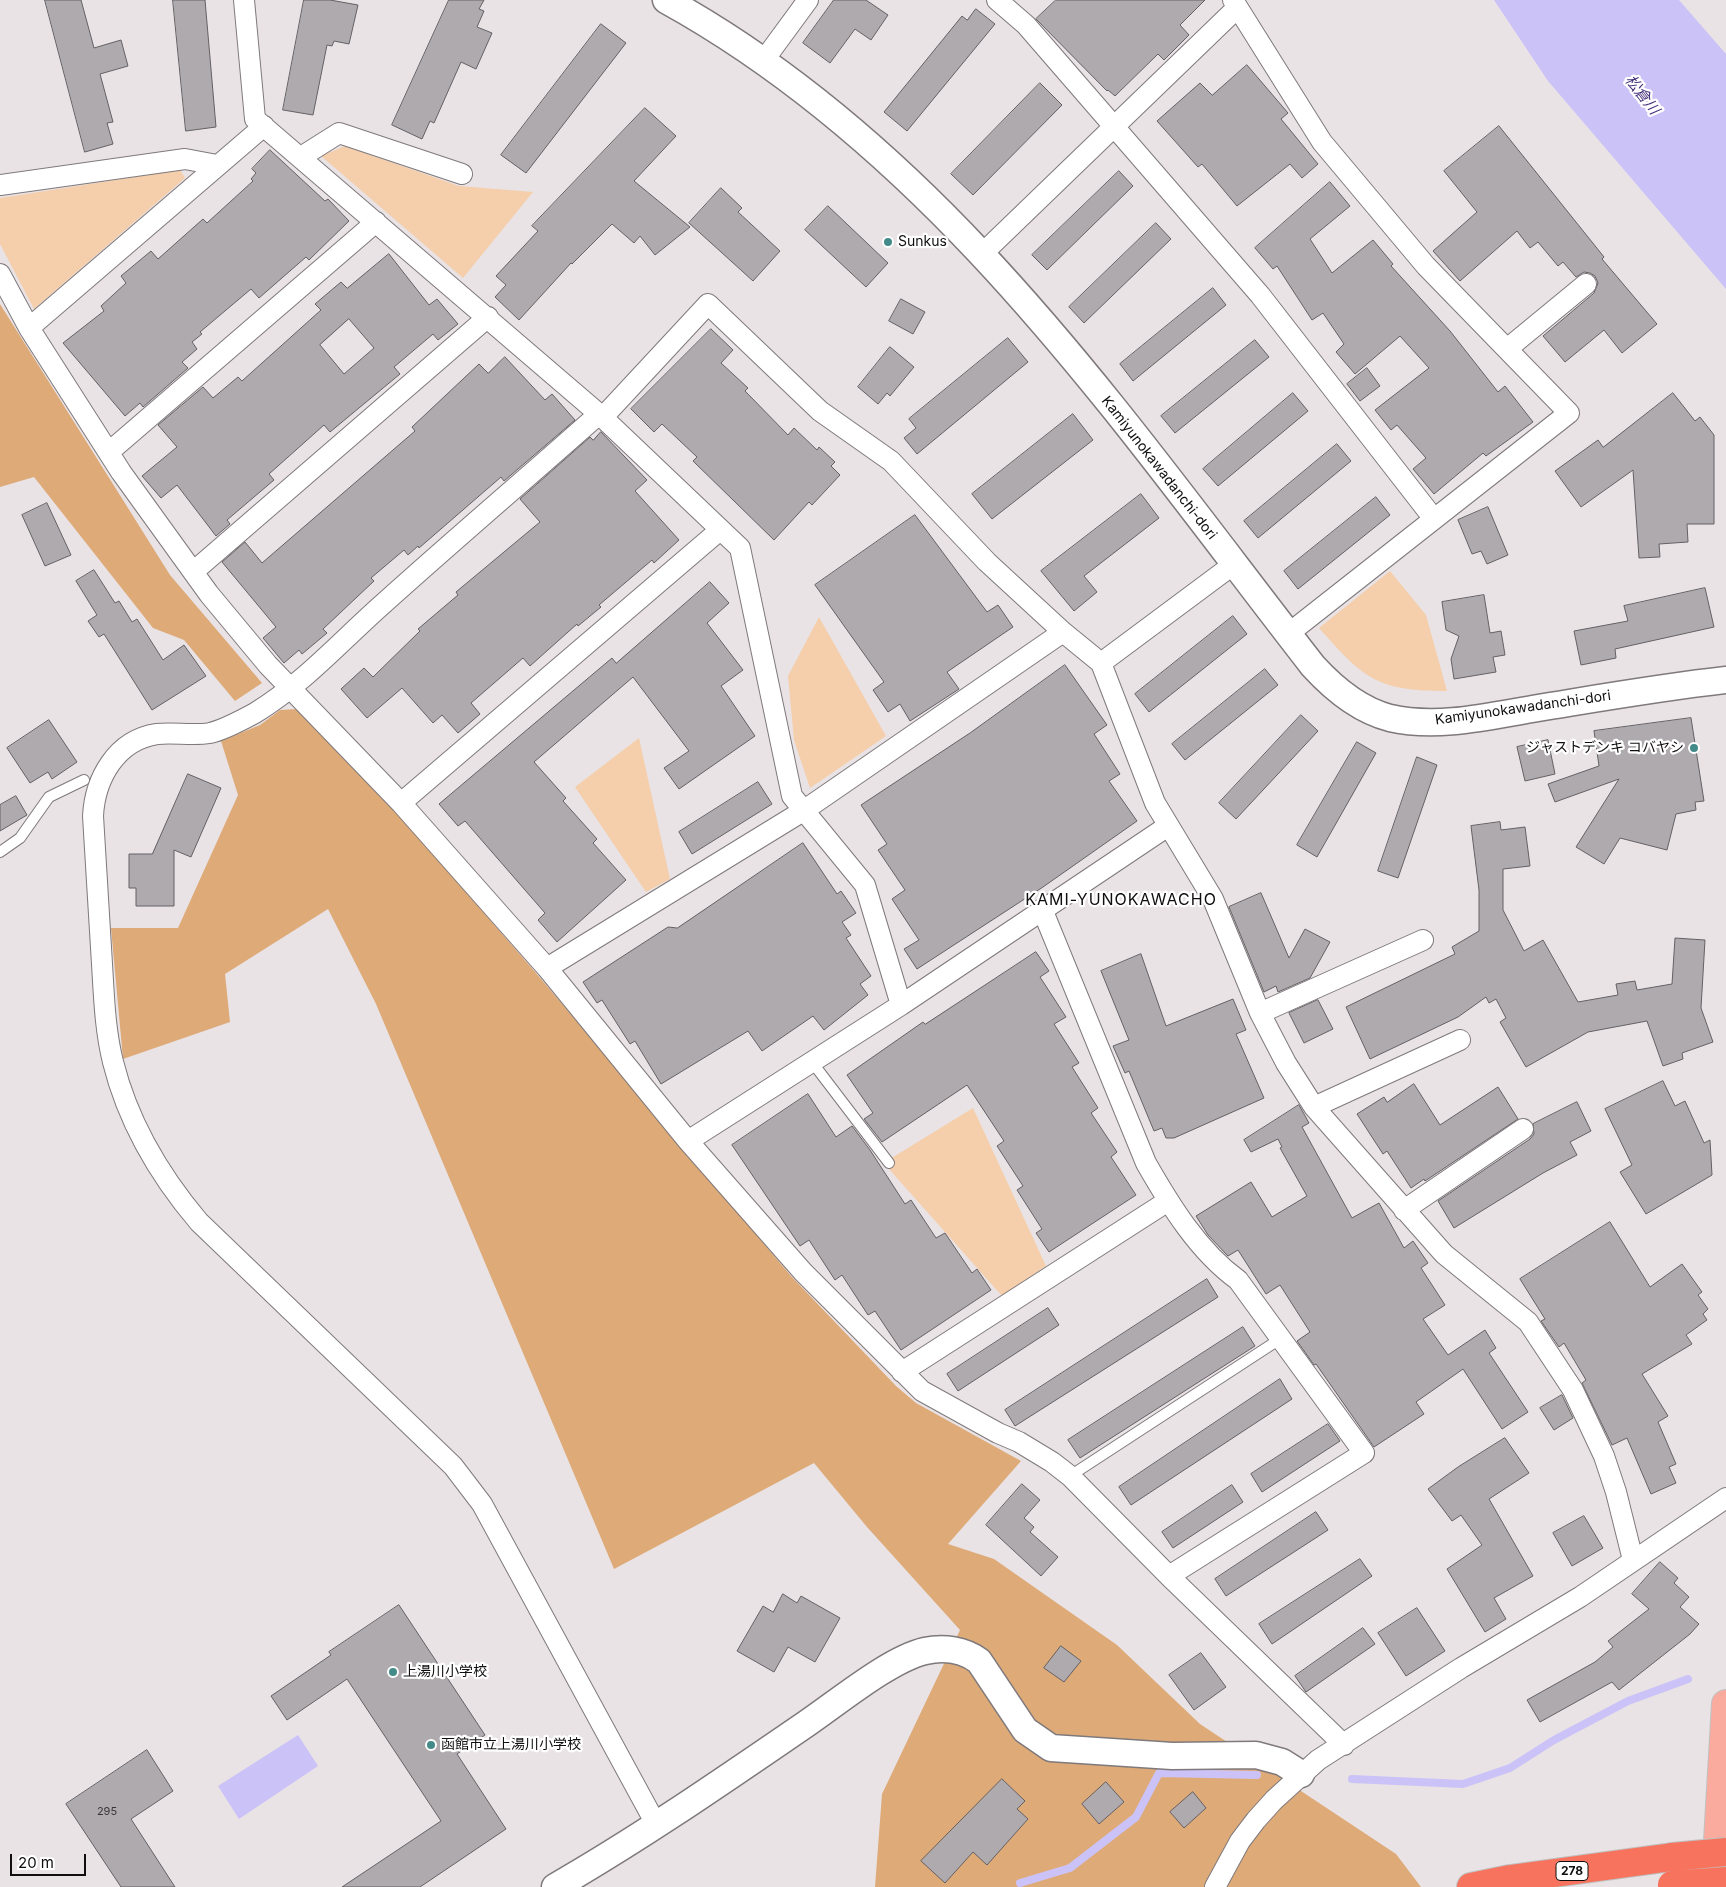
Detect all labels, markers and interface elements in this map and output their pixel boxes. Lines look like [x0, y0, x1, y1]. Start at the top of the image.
water label: 松倉川 [1621, 72, 1663, 118]
place label: Sunkus [898, 234, 947, 250]
marker: Sunkus [882, 236, 894, 248]
street label: Kamiyunokawadanchi-dori [1098, 393, 1220, 543]
street label: Kamiyunokawadanchi-dori [1434, 687, 1612, 729]
place label: ジャストデンキ コバヤシ [1526, 740, 1684, 756]
marker: ジャストデンキ コバヤシ [1688, 742, 1700, 754]
district label: KAMI-YUNOKAWACHO [1023, 890, 1219, 910]
place label: 上湯川小学校 [403, 1664, 487, 1680]
marker: 上湯川小学校 [387, 1666, 399, 1678]
place label: 函館市立上湯川小学校 [441, 1737, 581, 1753]
marker: 函館市立上湯川小学校 [425, 1739, 437, 1751]
house number: 295 [97, 1805, 117, 1819]
scale bar [12, 1844, 89, 1876]
text: 20 m [18, 1853, 54, 1872]
road number: 278 [1556, 1862, 1588, 1880]

